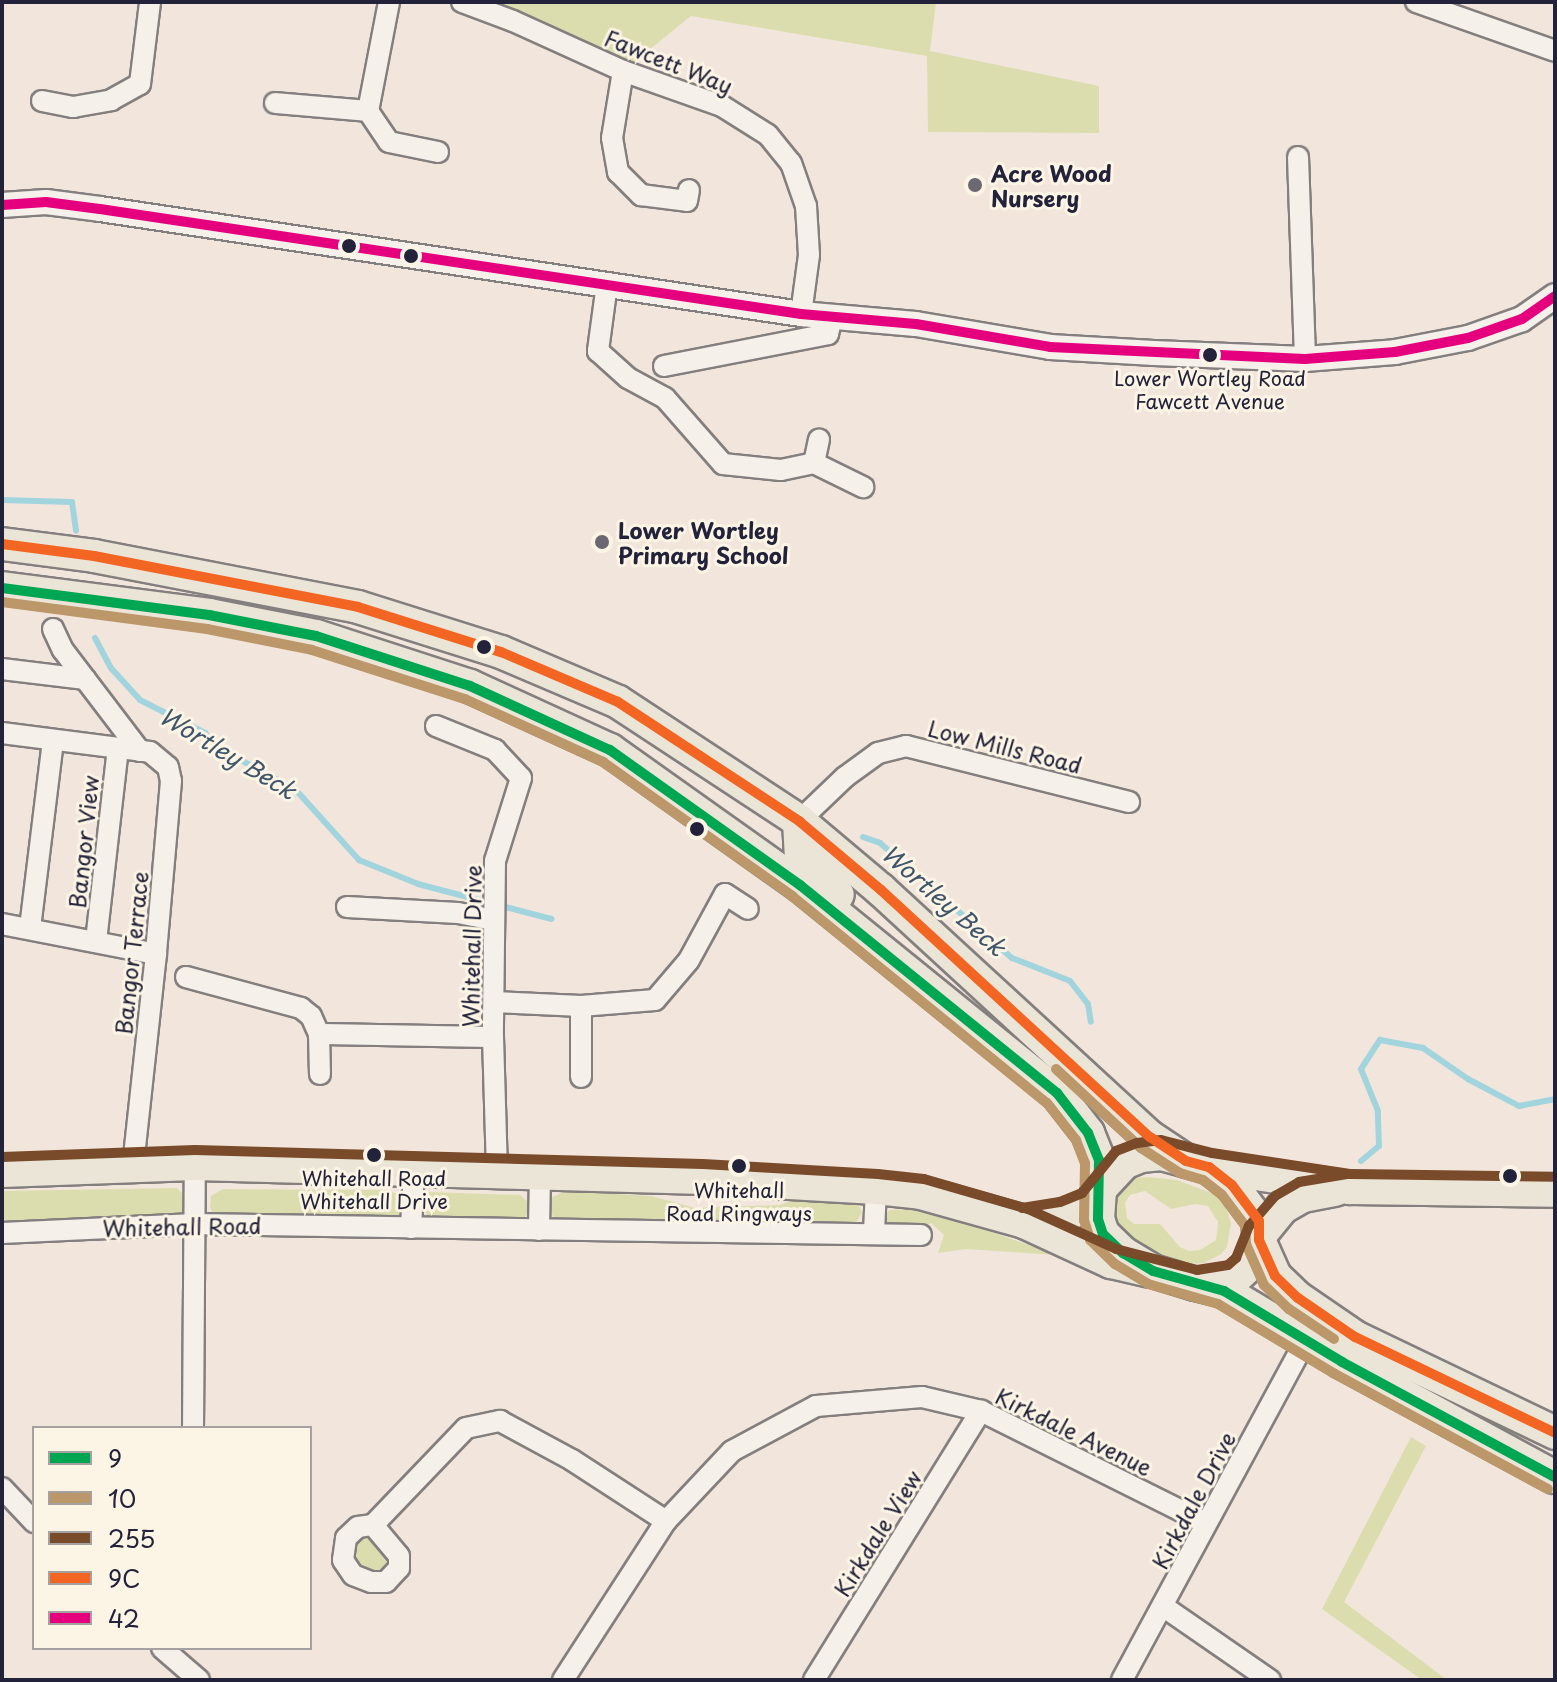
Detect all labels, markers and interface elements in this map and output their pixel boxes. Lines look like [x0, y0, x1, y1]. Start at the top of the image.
street label: Fawcett Way [601, 23, 737, 99]
place label: Acre Wood Nursery [991, 159, 1112, 210]
marker: Acre Wood Nursery [966, 176, 984, 194]
unlabelled marker [341, 238, 357, 254]
unlabelled marker [403, 248, 419, 264]
marker: Lower Wortley Road Fawcett Avenue [1202, 347, 1218, 363]
place label: Lower Wortley Road Fawcett Avenue [1113, 366, 1307, 413]
place label: Lower Wortley Primary School [618, 516, 789, 568]
marker: Lower Wortley Primary School [593, 533, 611, 551]
unlabelled marker [476, 639, 492, 655]
water label: Wortley Beck [154, 701, 302, 805]
street label: Low Mills Road [925, 714, 1085, 778]
street label: Bangor View [63, 774, 103, 910]
unlabelled marker [689, 821, 705, 837]
water label: Wortley Beck [876, 838, 1012, 962]
street label: Whitehall Drive [456, 864, 486, 1028]
street label: Bangor Terrace [109, 870, 153, 1036]
marker: Whitehall Road Whitehall Drive [366, 1147, 382, 1163]
marker: Whitehall Road Ringways [731, 1158, 747, 1174]
place label: Whitehall Road Whitehall Drive [300, 1166, 448, 1213]
unlabelled marker [1502, 1168, 1518, 1184]
place label: Whitehall Road Ringways [666, 1178, 812, 1225]
street label: Whitehall Road [102, 1211, 262, 1241]
street label: Kirkdale Avenue [991, 1382, 1157, 1480]
legend [32, 1426, 312, 1650]
street label: Kirkdale Drive [1146, 1427, 1240, 1573]
text: 9 [108, 1440, 122, 1476]
street label: Kirkdale View [827, 1464, 927, 1602]
text: 10 [108, 1480, 136, 1516]
text: 255 [108, 1520, 155, 1556]
text: 9C [108, 1560, 141, 1596]
text: 42 [108, 1600, 140, 1636]

